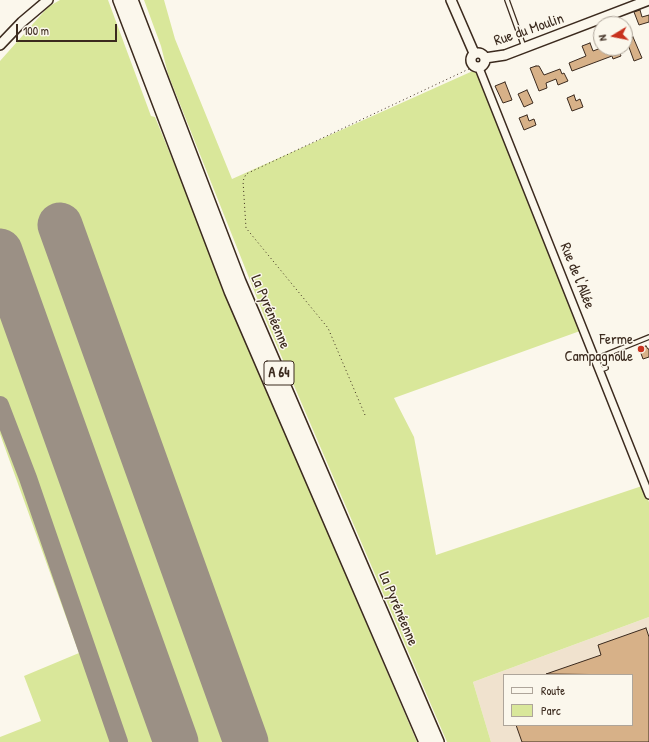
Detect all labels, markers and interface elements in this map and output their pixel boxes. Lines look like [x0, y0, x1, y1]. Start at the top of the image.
street label: Rue du Moulin [492, 10, 566, 50]
scale bar [18, 16, 119, 42]
north arrow [593, 16, 633, 56]
text: 100 m [23, 22, 49, 39]
text: N [595, 34, 610, 42]
street label: Rue de l'Allée [556, 240, 598, 312]
street label: La Pyrénéenne [246, 272, 294, 352]
place label: Ferme Campagnolle [564, 331, 633, 366]
marker: Ferme Campagnolle [636, 344, 646, 354]
road number: A 64 [264, 361, 294, 385]
street label: La Pyrénéenne [374, 569, 422, 649]
legend [503, 674, 633, 726]
text: Route [541, 682, 565, 699]
text: Parc [541, 702, 561, 719]

